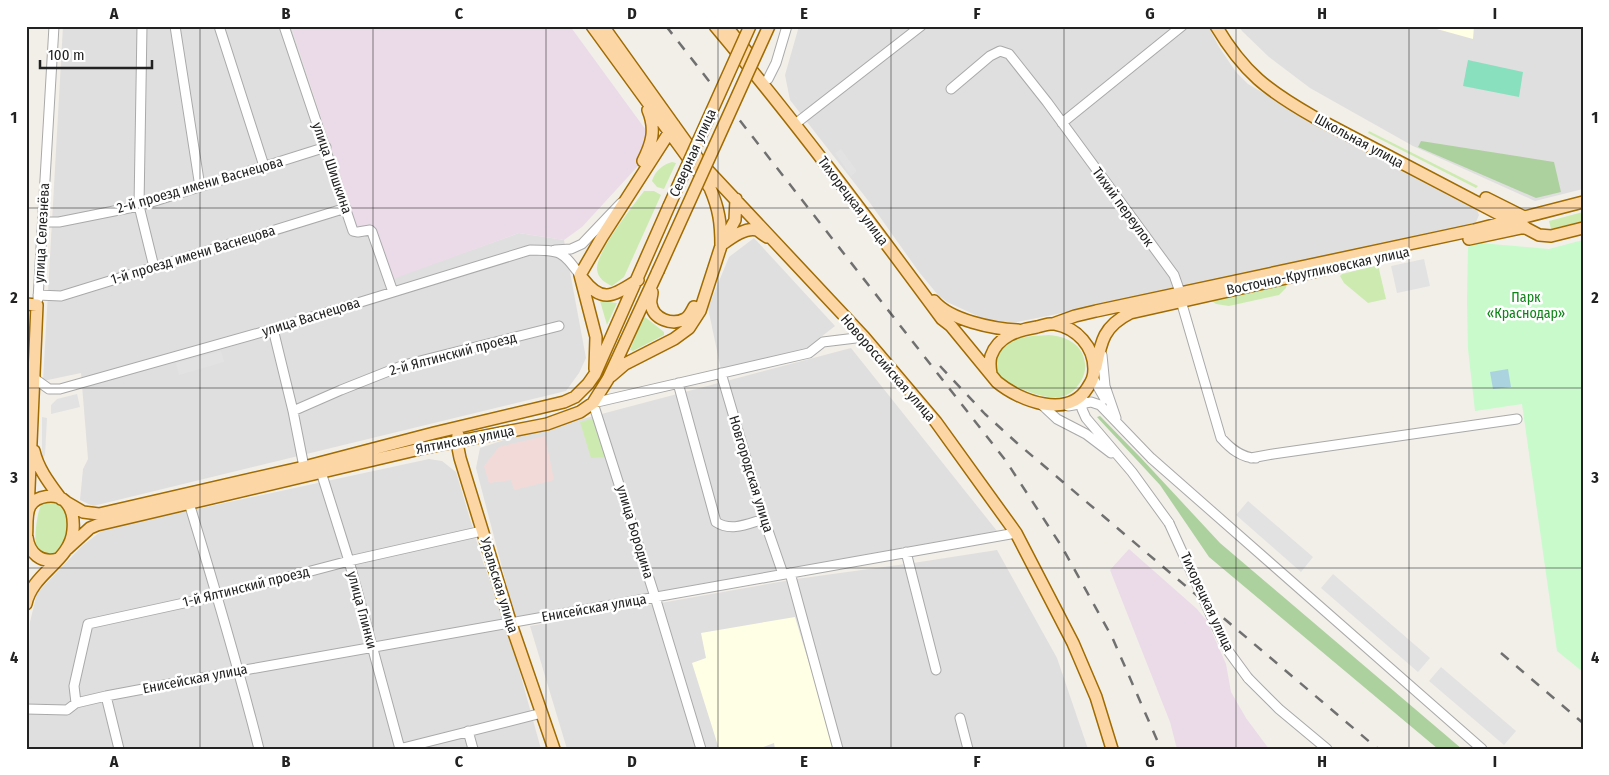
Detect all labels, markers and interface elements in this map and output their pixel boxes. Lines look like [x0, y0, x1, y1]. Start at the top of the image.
text: A [109, 4, 119, 23]
text: B [282, 4, 291, 23]
text: C [455, 4, 464, 23]
text: D [627, 4, 637, 23]
text: E [800, 4, 808, 23]
text: F [973, 4, 981, 23]
text: G [1145, 4, 1155, 23]
text: H [1317, 4, 1327, 23]
text: I [1493, 4, 1497, 23]
scale bar [40, 38, 152, 70]
text: 100 m [48, 46, 85, 64]
street label: Северная улица [666, 106, 720, 200]
text: 1 [11, 108, 17, 127]
text: 1 [1592, 108, 1598, 127]
street label: Школьная улица [1312, 110, 1407, 172]
street label: улица Шишкина [308, 120, 356, 216]
street label: 2-й проезд имени Васнецова [115, 153, 285, 217]
street label: Тихорецкая улица [814, 153, 892, 249]
street label: Тихий переулок [1089, 164, 1158, 250]
street label: улица Селезнёва [31, 182, 53, 283]
street label: 1-й проезд имени Васнецова [109, 222, 277, 288]
street label: Восточно-Кругликовская улица [1225, 243, 1411, 299]
text: 2 [9, 288, 18, 307]
text: 2 [1590, 288, 1599, 307]
park label: Парк «Краснодар» [1487, 289, 1565, 322]
street label: улица Васнецова [260, 294, 362, 340]
street label: Новороссийская улица [837, 311, 939, 425]
street label: 2-й Ялтинский проезд [388, 329, 518, 379]
street label: Новгородская улица [725, 413, 777, 535]
street label: Ялтинская улица [414, 422, 516, 458]
text: 3 [9, 468, 18, 487]
text: 3 [1590, 468, 1599, 487]
street label: улица Бородина [613, 483, 657, 581]
street label: Уральская улица [476, 534, 522, 635]
street label: Тихорецкая улица [1177, 550, 1237, 654]
street label: 1-й Ялтинский проезд [181, 563, 311, 611]
street label: улица Глинки [343, 569, 381, 651]
street label: Енисейская улица [540, 590, 648, 626]
text: 4 [10, 648, 18, 667]
text: 4 [1591, 648, 1599, 667]
street label: Енисейская улица [141, 661, 249, 697]
text: A [109, 752, 119, 771]
text: B [282, 752, 291, 771]
text: C [455, 752, 464, 771]
text: D [627, 752, 637, 771]
text: E [800, 752, 808, 771]
text: F [973, 752, 981, 771]
text: G [1145, 752, 1155, 771]
text: H [1317, 752, 1327, 771]
text: I [1493, 752, 1497, 771]

